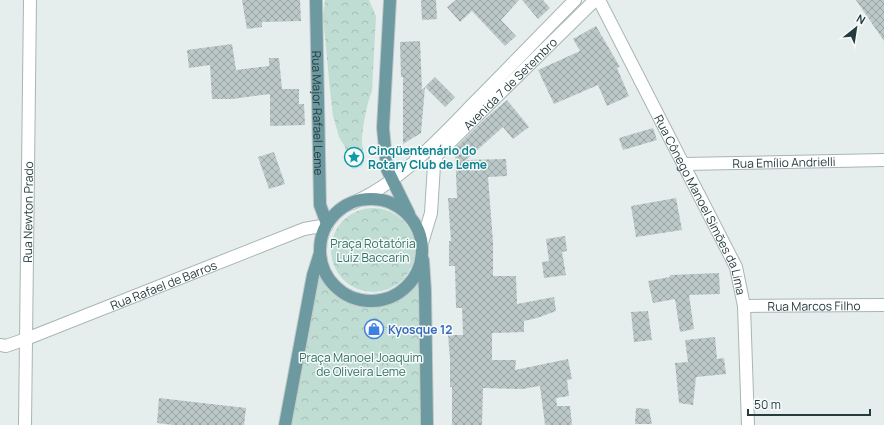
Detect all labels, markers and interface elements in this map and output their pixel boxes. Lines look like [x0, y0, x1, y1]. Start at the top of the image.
north arrow [836, 8, 876, 48]
text: N [854, 10, 869, 27]
street label: Avenida 7 de Setembro [459, 33, 561, 133]
street label: Rua Major Rafael Leme [308, 50, 328, 176]
street label: Rua Cônego Manoel Simões da Lima [651, 111, 750, 296]
place label: Cinqüentenário do Rotary Club de Leme [368, 142, 487, 173]
place icon: Cinqüentenário do Rotary Club de Leme [343, 146, 365, 168]
street label: Rua Emílio Andrielli [732, 152, 836, 172]
street label: Rua Newton Prado [18, 161, 37, 263]
park label: Praça Rotatória Luiz Baccarin [330, 235, 416, 266]
street label: Rua Rafael de Barros [107, 256, 219, 313]
street label: Rua Marcos Filho [767, 297, 861, 314]
shop icon: Kyosque 12 [363, 318, 385, 340]
place label: Kyosque 12 [388, 321, 452, 338]
park label: Praça Manoel Joaquim de Oliveira Leme [299, 349, 423, 380]
scale bar [748, 391, 870, 417]
text: 50 m [754, 396, 781, 413]

